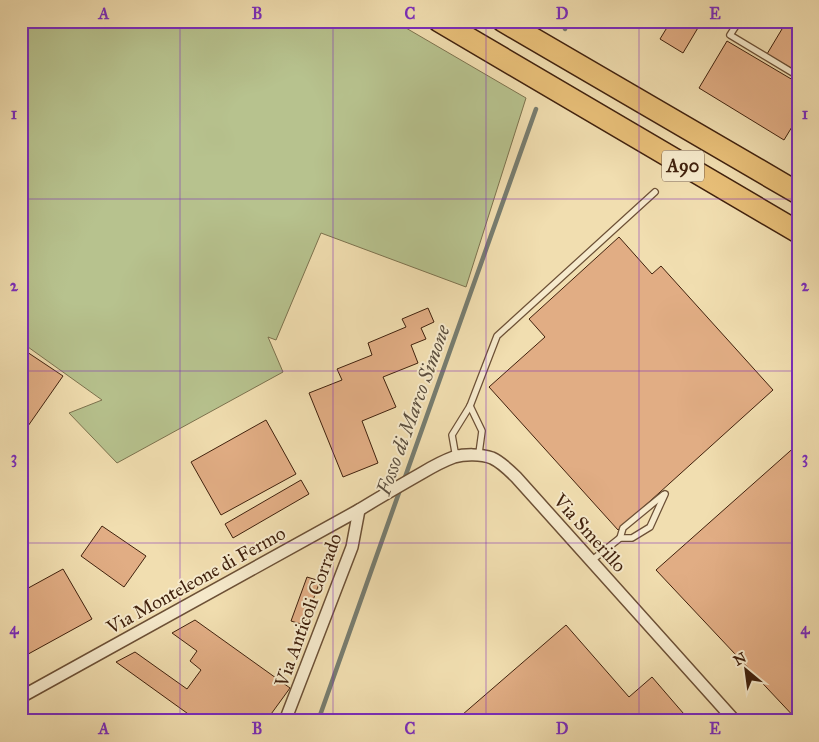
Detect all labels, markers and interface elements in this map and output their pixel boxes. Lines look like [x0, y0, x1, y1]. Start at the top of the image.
text: A [98, 4, 110, 23]
text: B [252, 4, 262, 23]
text: C [405, 4, 416, 23]
text: D [556, 4, 569, 23]
text: E [709, 4, 721, 23]
text: 1 [11, 104, 18, 123]
text: 1 [802, 104, 809, 123]
road number: A90 [662, 150, 704, 182]
text: 2 [10, 276, 19, 295]
text: 2 [801, 276, 810, 295]
water label: Fosso di Marco Simone [371, 321, 455, 499]
text: 3 [11, 448, 17, 468]
text: 3 [802, 448, 808, 468]
street label: Via Smerillo [548, 488, 631, 577]
street label: Via Monteleone di Fermo [102, 521, 290, 639]
street label: Via Anticoli Corrado [269, 530, 347, 691]
text: 4 [10, 619, 20, 639]
text: 4 [801, 619, 811, 639]
north arrow [722, 644, 772, 694]
text: N [731, 649, 749, 669]
text: A [98, 719, 110, 738]
text: B [252, 719, 262, 738]
text: C [405, 719, 416, 738]
text: D [556, 719, 569, 738]
text: E [709, 719, 721, 738]

